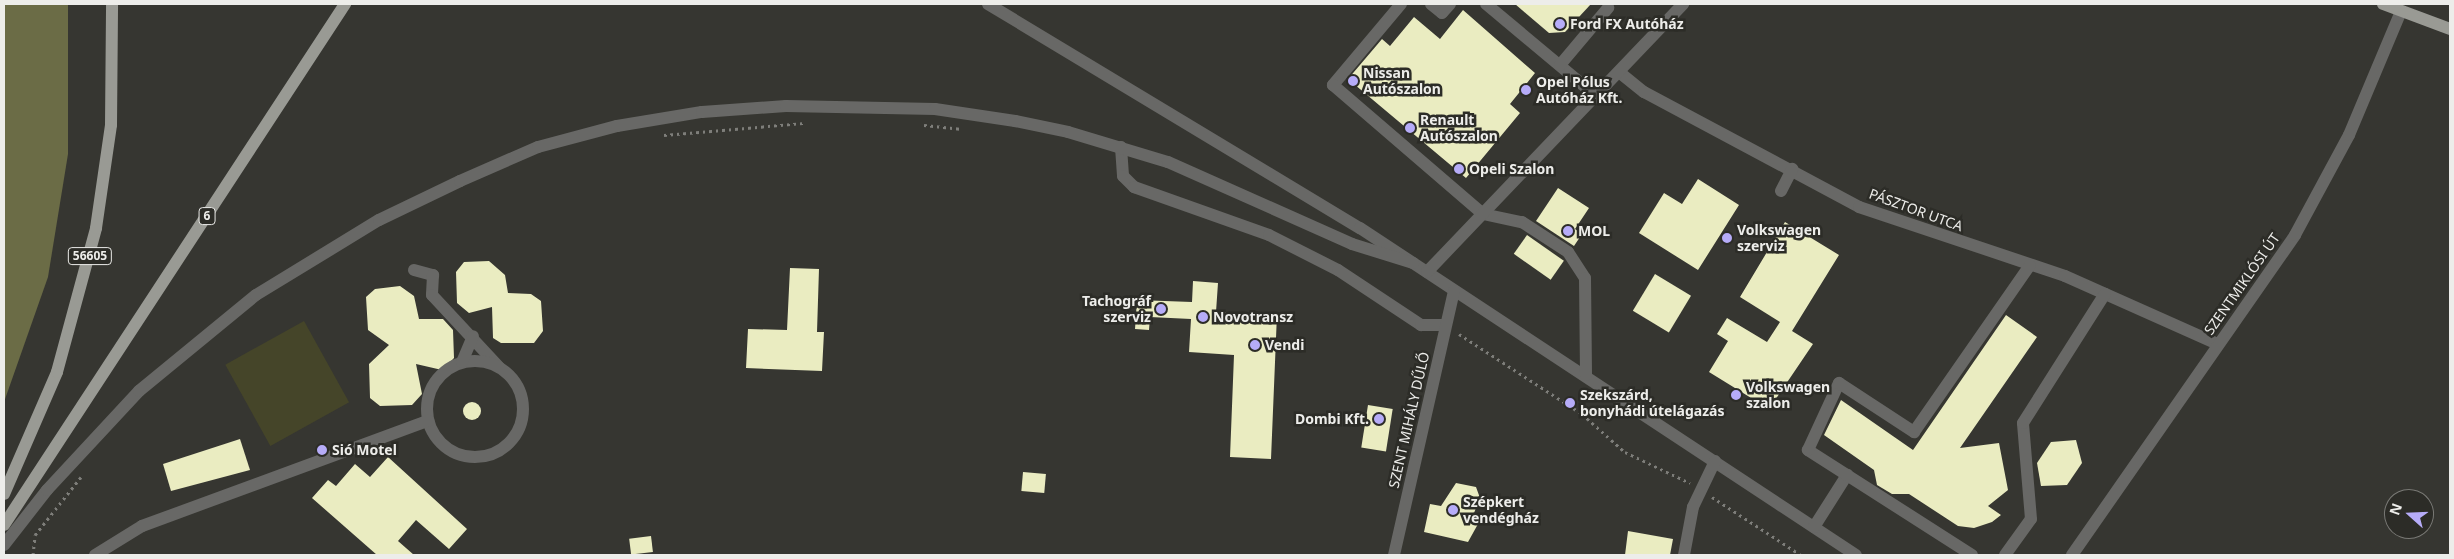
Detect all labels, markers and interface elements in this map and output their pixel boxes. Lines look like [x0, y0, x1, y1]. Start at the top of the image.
place label: Ford FX Autóház [1570, 16, 1684, 32]
marker: Ford FX Autóház [1554, 18, 1566, 30]
place label: Nissan Autószalon [1363, 65, 1441, 98]
place label: Opel Pólus Autóház Kft. [1536, 74, 1622, 106]
marker: Nissan Autószalon [1347, 75, 1359, 87]
marker: Opel Pólus Autóház Kft. [1520, 84, 1532, 96]
place label: Renault Autószalon [1420, 112, 1498, 144]
marker: Renault Autószalon [1404, 122, 1416, 134]
place label: Opeli Szalon [1469, 161, 1554, 177]
marker: Opeli Szalon [1453, 163, 1465, 175]
street label: PÁSZTOR UTCA [1867, 185, 1965, 235]
road number: 6 [198, 207, 216, 226]
place label: Volkswagen szerviz [1737, 222, 1821, 254]
place label: MOL [1578, 223, 1610, 239]
marker: MOL [1562, 225, 1574, 237]
street label: SZENTMIKLÓSI ÚT [2201, 230, 2283, 338]
marker: Volkswagen szerviz [1721, 232, 1733, 244]
road number: 56605 [68, 247, 112, 266]
place label: Tachográf szerviz [1082, 293, 1151, 326]
marker: Tachográf szerviz [1155, 303, 1167, 315]
place label: Novotransz [1213, 309, 1293, 325]
marker: Novotransz [1197, 311, 1209, 323]
place label: Vendi [1265, 337, 1304, 353]
marker: Vendi [1249, 339, 1261, 351]
street label: SZENT MIHÁLY DŰLŐ [1385, 350, 1433, 490]
place label: Volkswagen szalon [1746, 379, 1830, 412]
place label: Szekszárd, bonyhádi útelágazás [1580, 387, 1724, 420]
marker: Volkswagen szalon [1730, 389, 1742, 401]
marker: Szekszárd, bonyhádi útelágazás [1564, 397, 1576, 409]
place label: Dombi Kft. [1295, 411, 1369, 427]
marker: Dombi Kft. [1373, 413, 1385, 425]
place label: Sió Motel [332, 442, 397, 458]
marker: Sió Motel [316, 444, 328, 456]
north arrow [2384, 489, 2434, 539]
place label: Szépkert vendégház [1463, 494, 1539, 526]
text: N [2384, 500, 2406, 518]
marker: Szépkert vendégház [1447, 504, 1459, 516]

